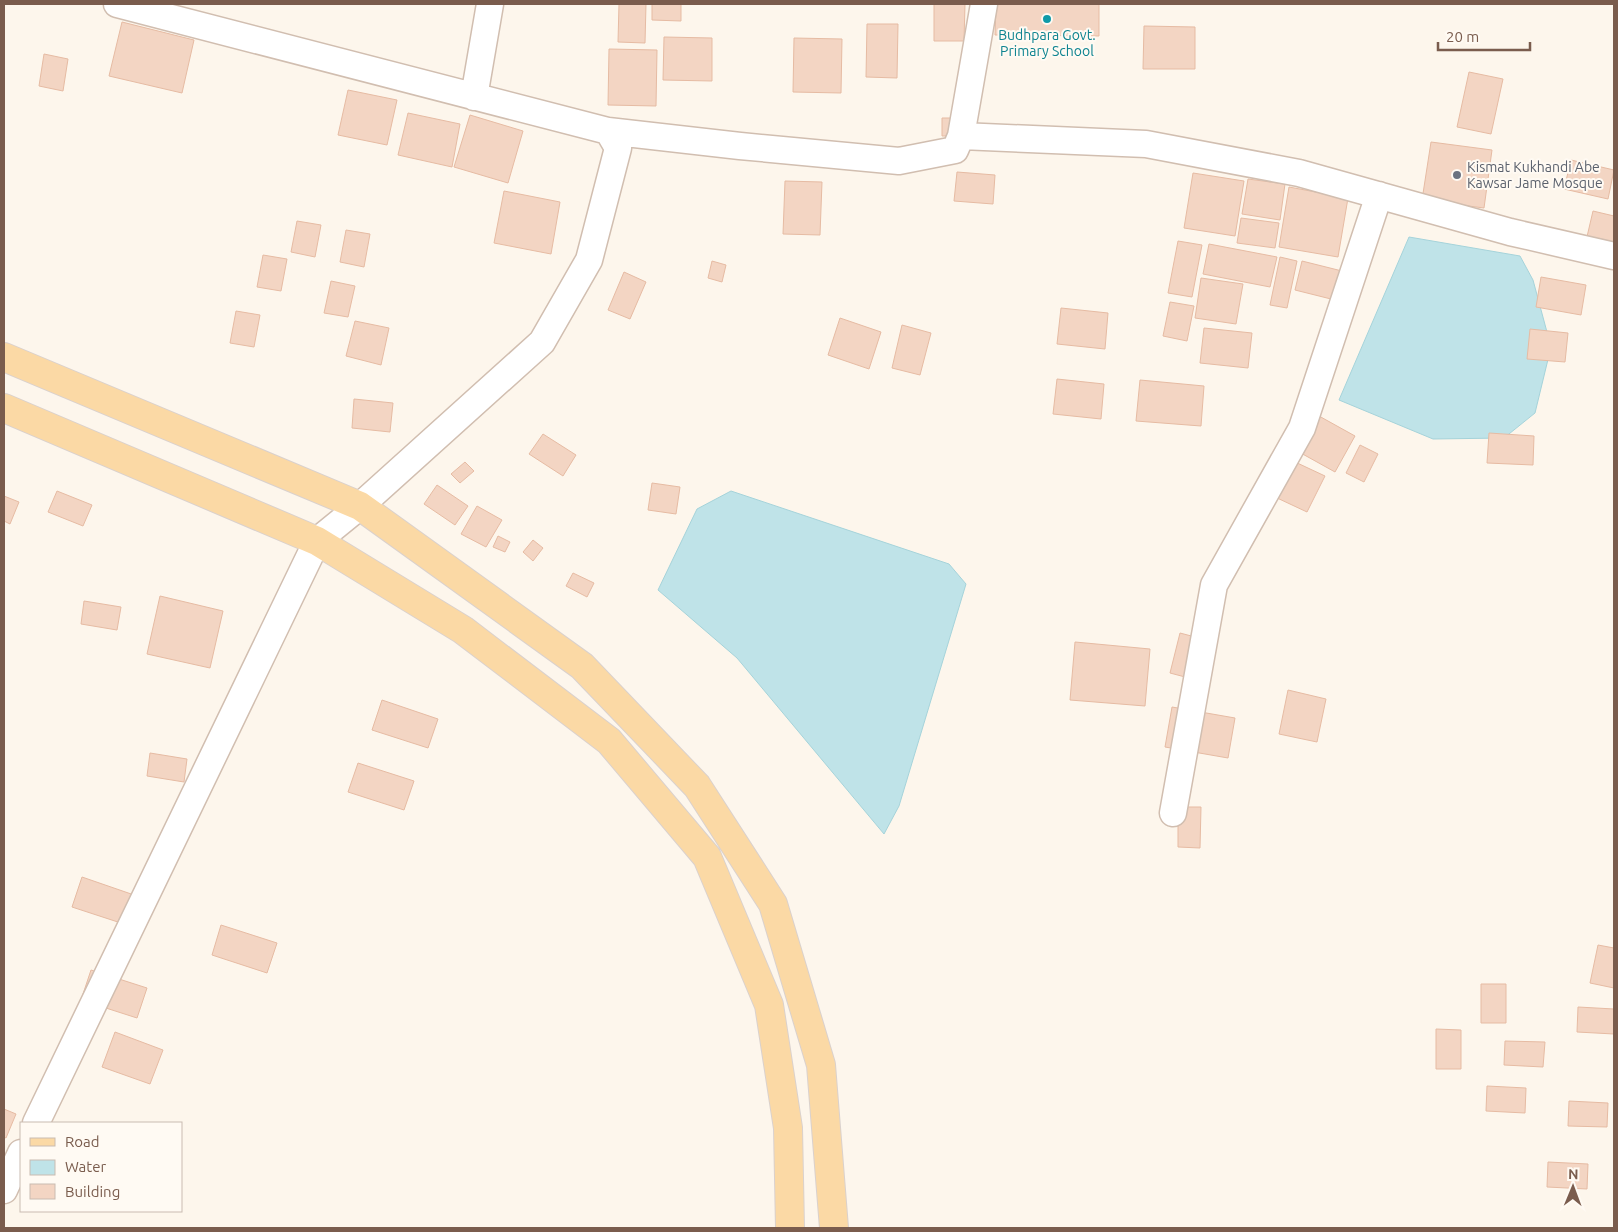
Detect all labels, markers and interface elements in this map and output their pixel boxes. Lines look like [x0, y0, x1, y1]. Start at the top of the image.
marker: Budhpara Govt. Primary School [1041, 13, 1053, 25]
scale bar [1438, 20, 1530, 52]
place label: Budhpara Govt. Primary School [998, 27, 1096, 59]
text: 20 m [1446, 28, 1479, 45]
place label: Kismat Kukhandi Abe Kawsar Jame Mosque [1467, 159, 1603, 191]
marker: Kismat Kukhandi Abe Kawsar Jame Mosque [1451, 169, 1463, 181]
legend [20, 1122, 182, 1212]
text: Road [65, 1133, 100, 1150]
text: Water [65, 1158, 106, 1175]
north arrow [1548, 1162, 1598, 1212]
text: N [1568, 1166, 1579, 1182]
text: Building [65, 1183, 120, 1200]

